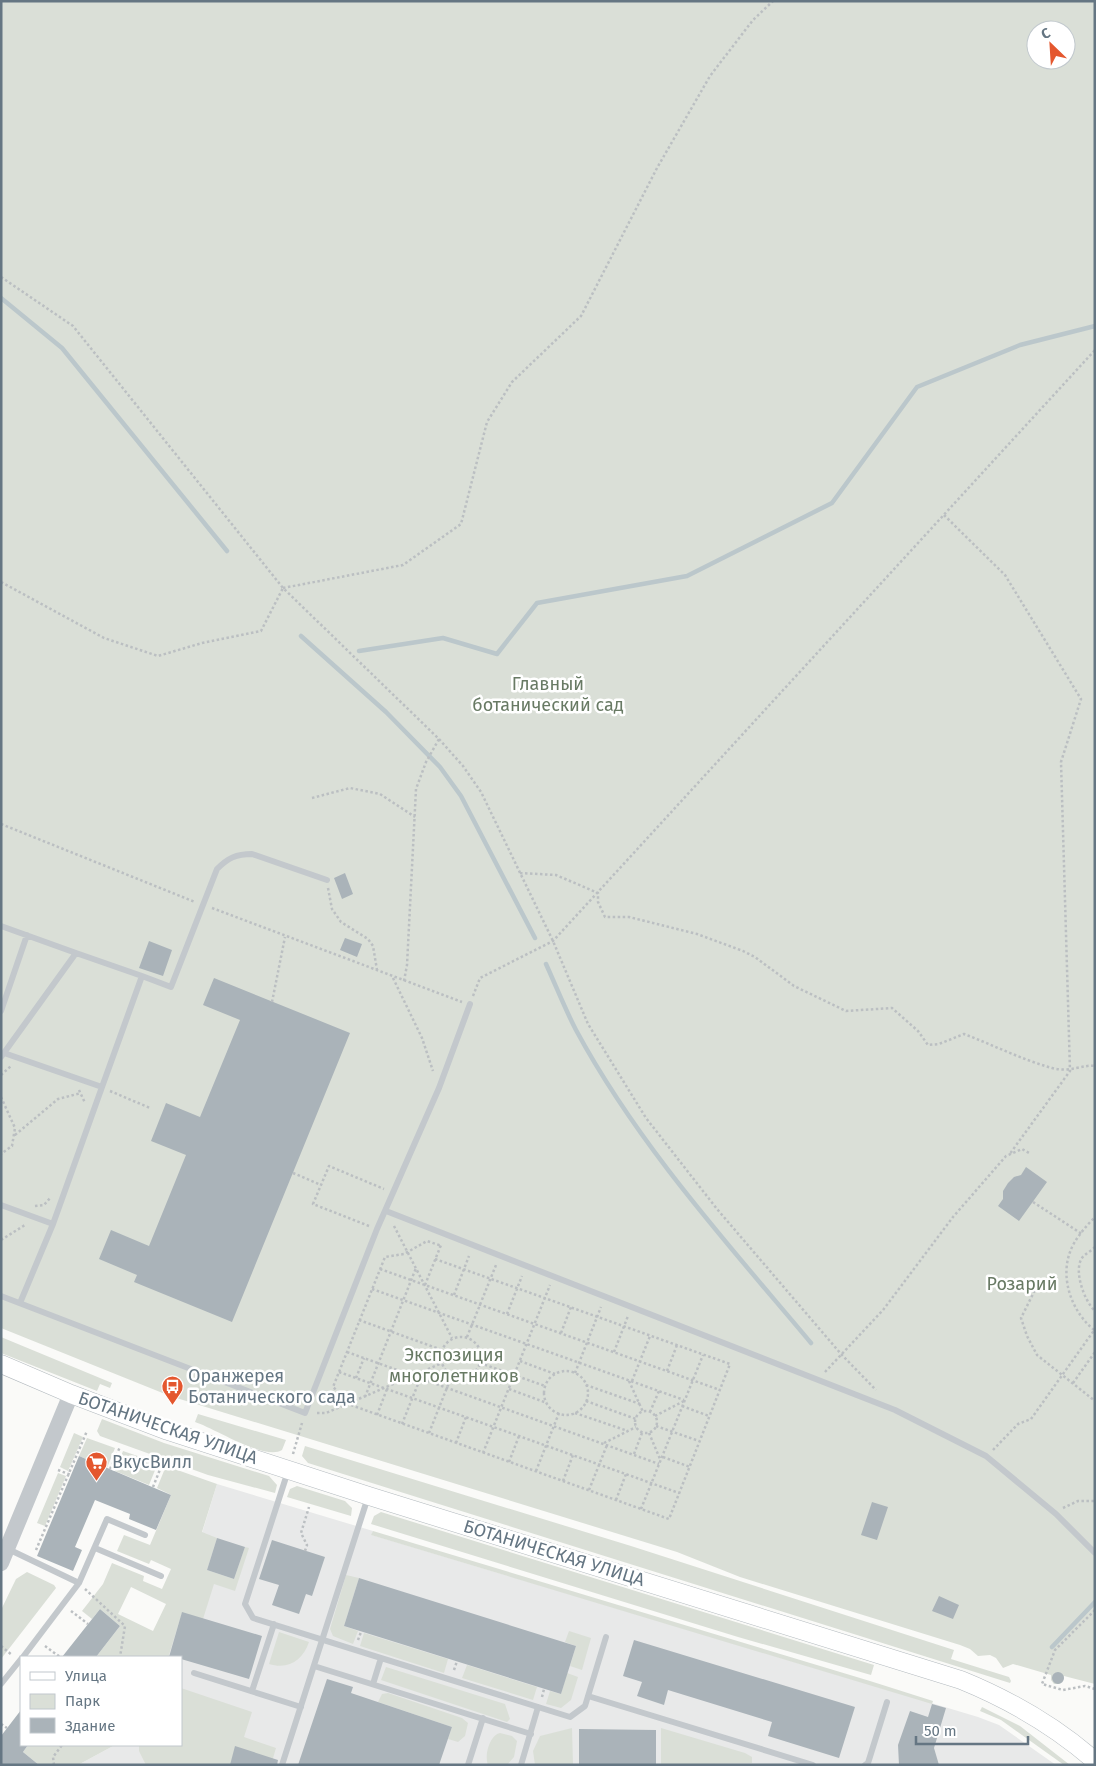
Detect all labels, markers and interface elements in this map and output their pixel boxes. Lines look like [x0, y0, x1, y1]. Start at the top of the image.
north arrow [1026, 20, 1076, 70]
text: С [1038, 24, 1053, 43]
park label: Главный ботанический сад [472, 673, 624, 716]
park label: Розарий [987, 1273, 1057, 1295]
park label: Экспозиция многолетников [389, 1344, 519, 1387]
place label: Оранжерея Ботанического сада [188, 1365, 356, 1408]
bus stop icon: Оранжерея Ботанического сада [160, 1374, 184, 1405]
street label: БОТАНИЧЕСКАЯ УЛИЦА [75, 1387, 261, 1469]
supermarket icon: ВкусВилл [84, 1450, 108, 1481]
place label: ВкусВилл [112, 1451, 192, 1473]
street label: БОТАНИЧЕСКАЯ УЛИЦА [461, 1515, 648, 1591]
legend [20, 1656, 182, 1746]
text: Улица [65, 1667, 107, 1685]
text: Парк [65, 1692, 100, 1710]
scale bar [916, 1714, 1028, 1746]
text: Здание [65, 1717, 115, 1735]
text: 50 m [924, 1722, 957, 1740]

